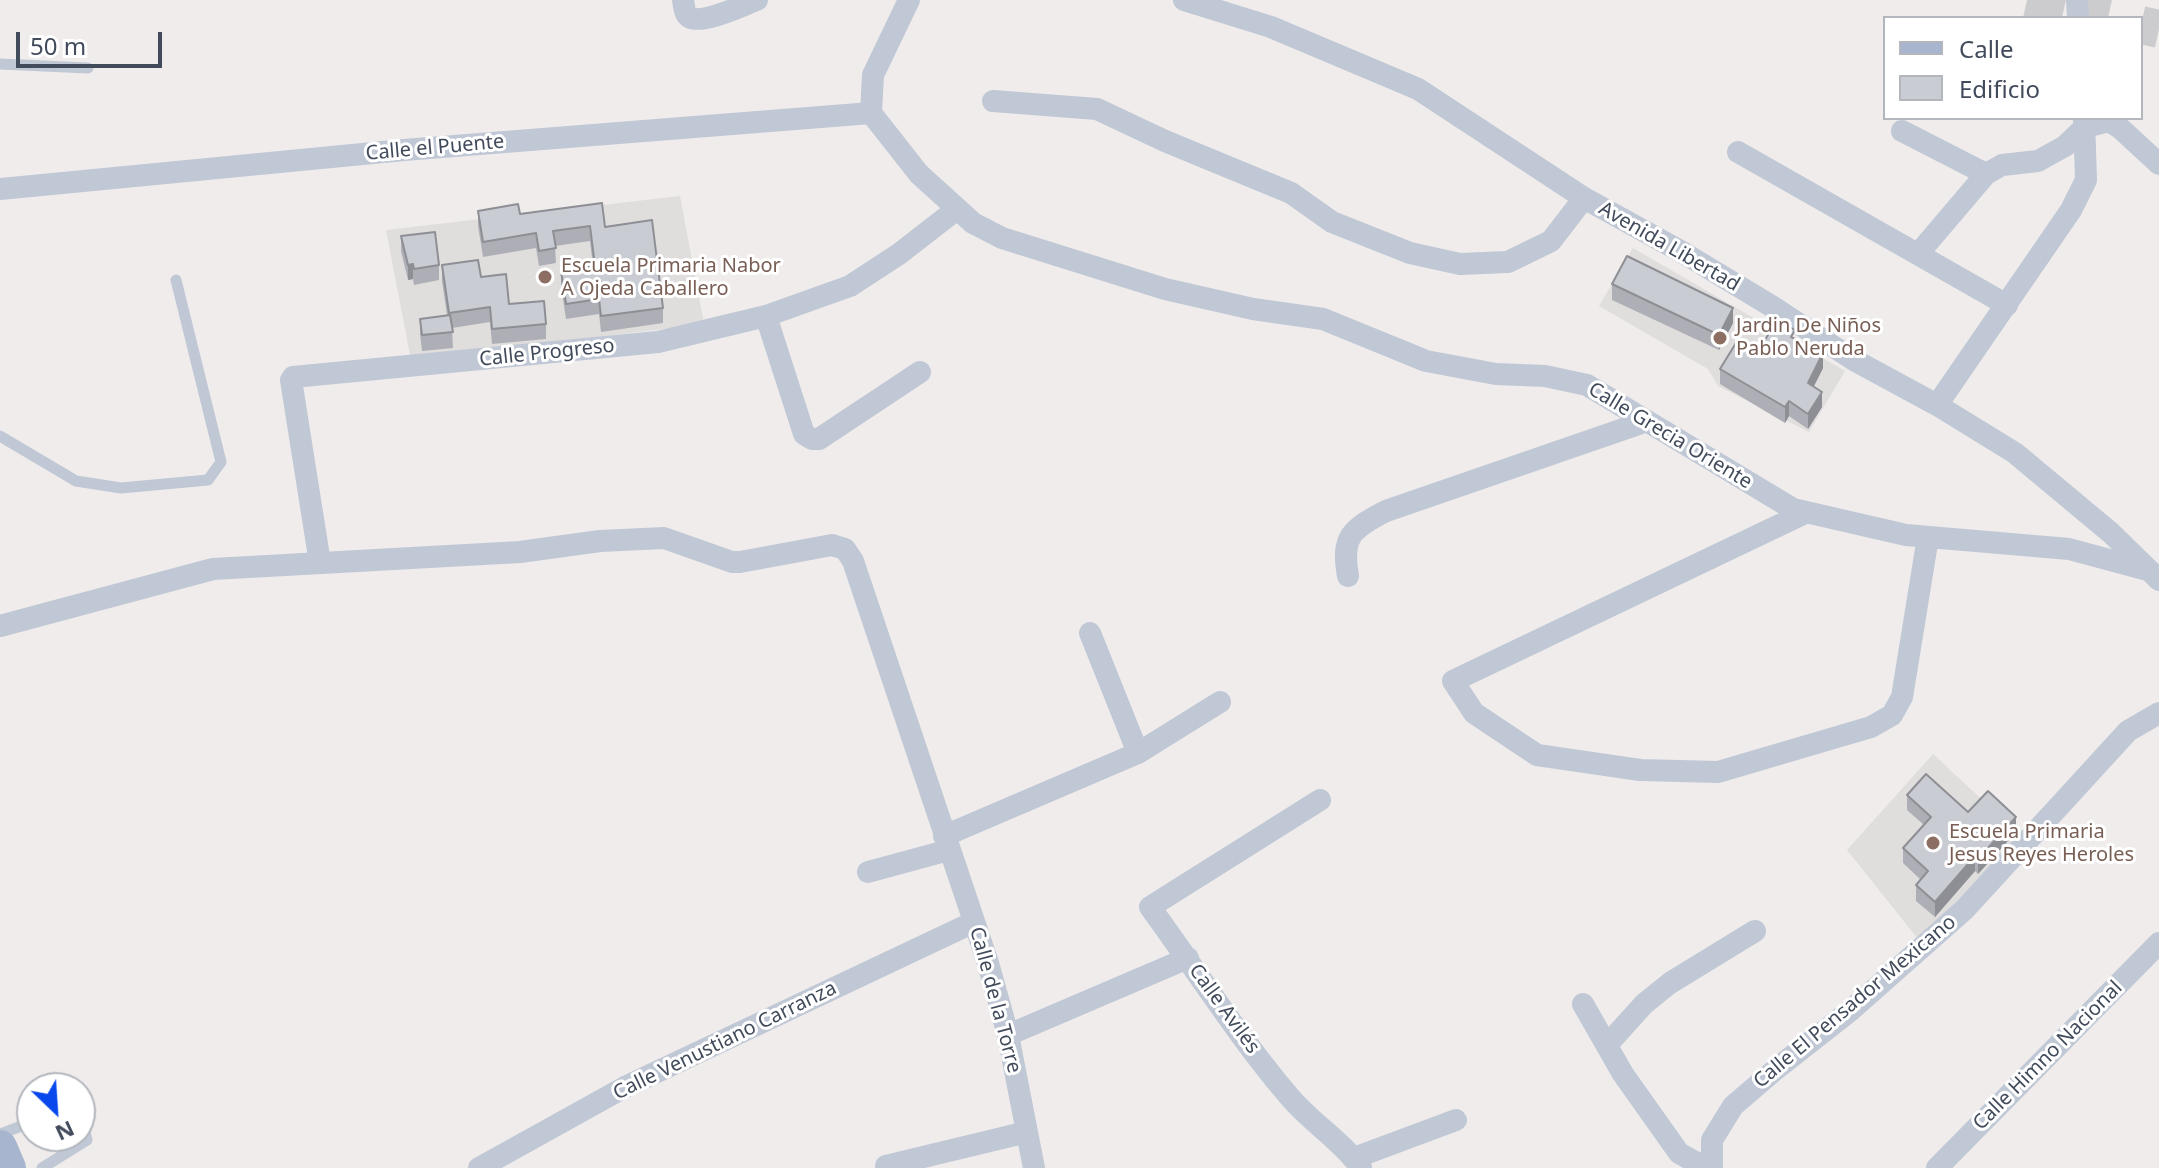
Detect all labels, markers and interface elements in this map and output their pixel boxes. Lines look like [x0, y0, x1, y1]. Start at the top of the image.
scale bar [20, 16, 166, 66]
legend [1883, 16, 2143, 120]
text: 50 m [30, 29, 86, 62]
text: Calle [1959, 32, 2014, 65]
text: Edificio [1959, 72, 2040, 105]
street label: Calle el Puente [365, 130, 505, 166]
street label: Avenida Libertad [1594, 197, 1744, 297]
place label: Escuela Primaria Nabor A Ojeda Caballero [561, 254, 781, 301]
marker: Escuela Primaria Nabor A Ojeda Caballero [536, 268, 554, 286]
place label: Jardin De Niños Pablo Neruda [1736, 314, 1881, 361]
marker: Jardin De Niños Pablo Neruda [1711, 329, 1729, 347]
street label: Calle Progreso [478, 334, 616, 372]
street label: Calle Grecia Oriente [1584, 378, 1756, 494]
place label: Escuela Primaria Jesus Reyes Heroles [1949, 820, 2134, 867]
marker: Escuela Primaria Jesus Reyes Heroles [1924, 834, 1942, 852]
street label: Calle El Pensador Mexicano [1749, 910, 1961, 1094]
street label: Calle de la Torre [964, 924, 1026, 1076]
street label: Calle Avilés [1183, 960, 1265, 1058]
street label: Calle Venustiano Carranza [610, 976, 840, 1106]
street label: Calle Himno Nacional [1968, 976, 2128, 1136]
north arrow [16, 1072, 96, 1152]
text: N [51, 1115, 80, 1149]

